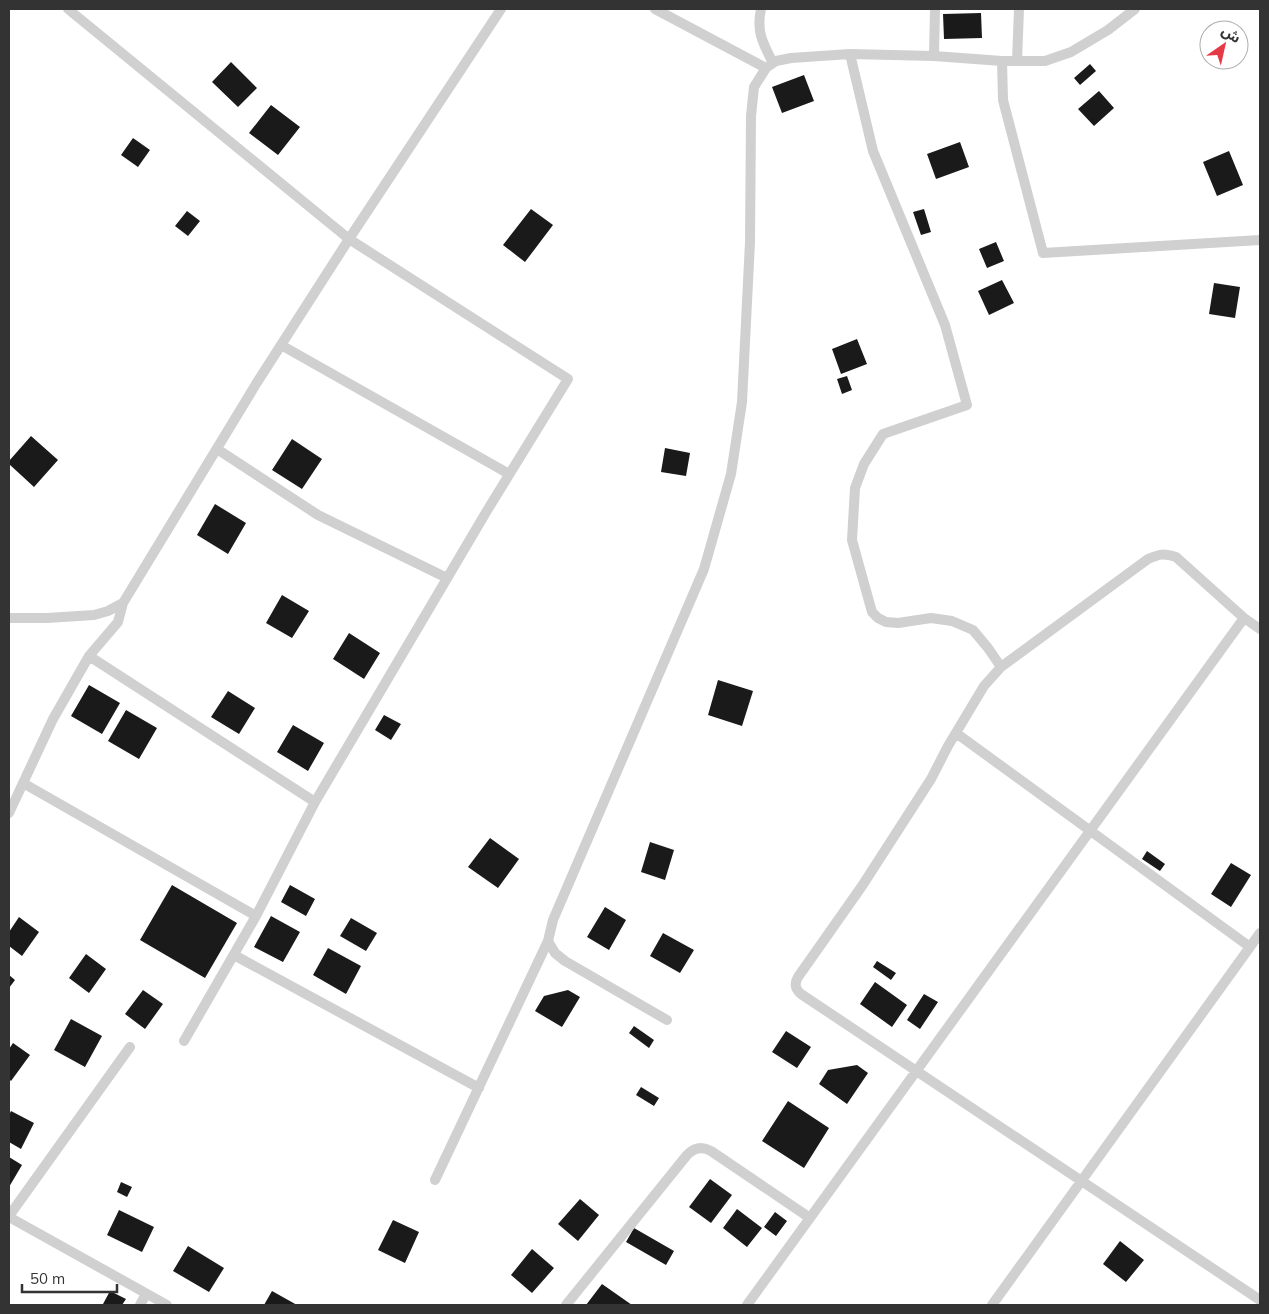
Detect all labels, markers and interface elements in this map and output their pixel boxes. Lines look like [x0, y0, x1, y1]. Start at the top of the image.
north arrow [1199, 20, 1249, 70]
text: ش [1218, 21, 1244, 47]
scale bar [22, 1262, 118, 1294]
text: 50 m [30, 1269, 65, 1288]

